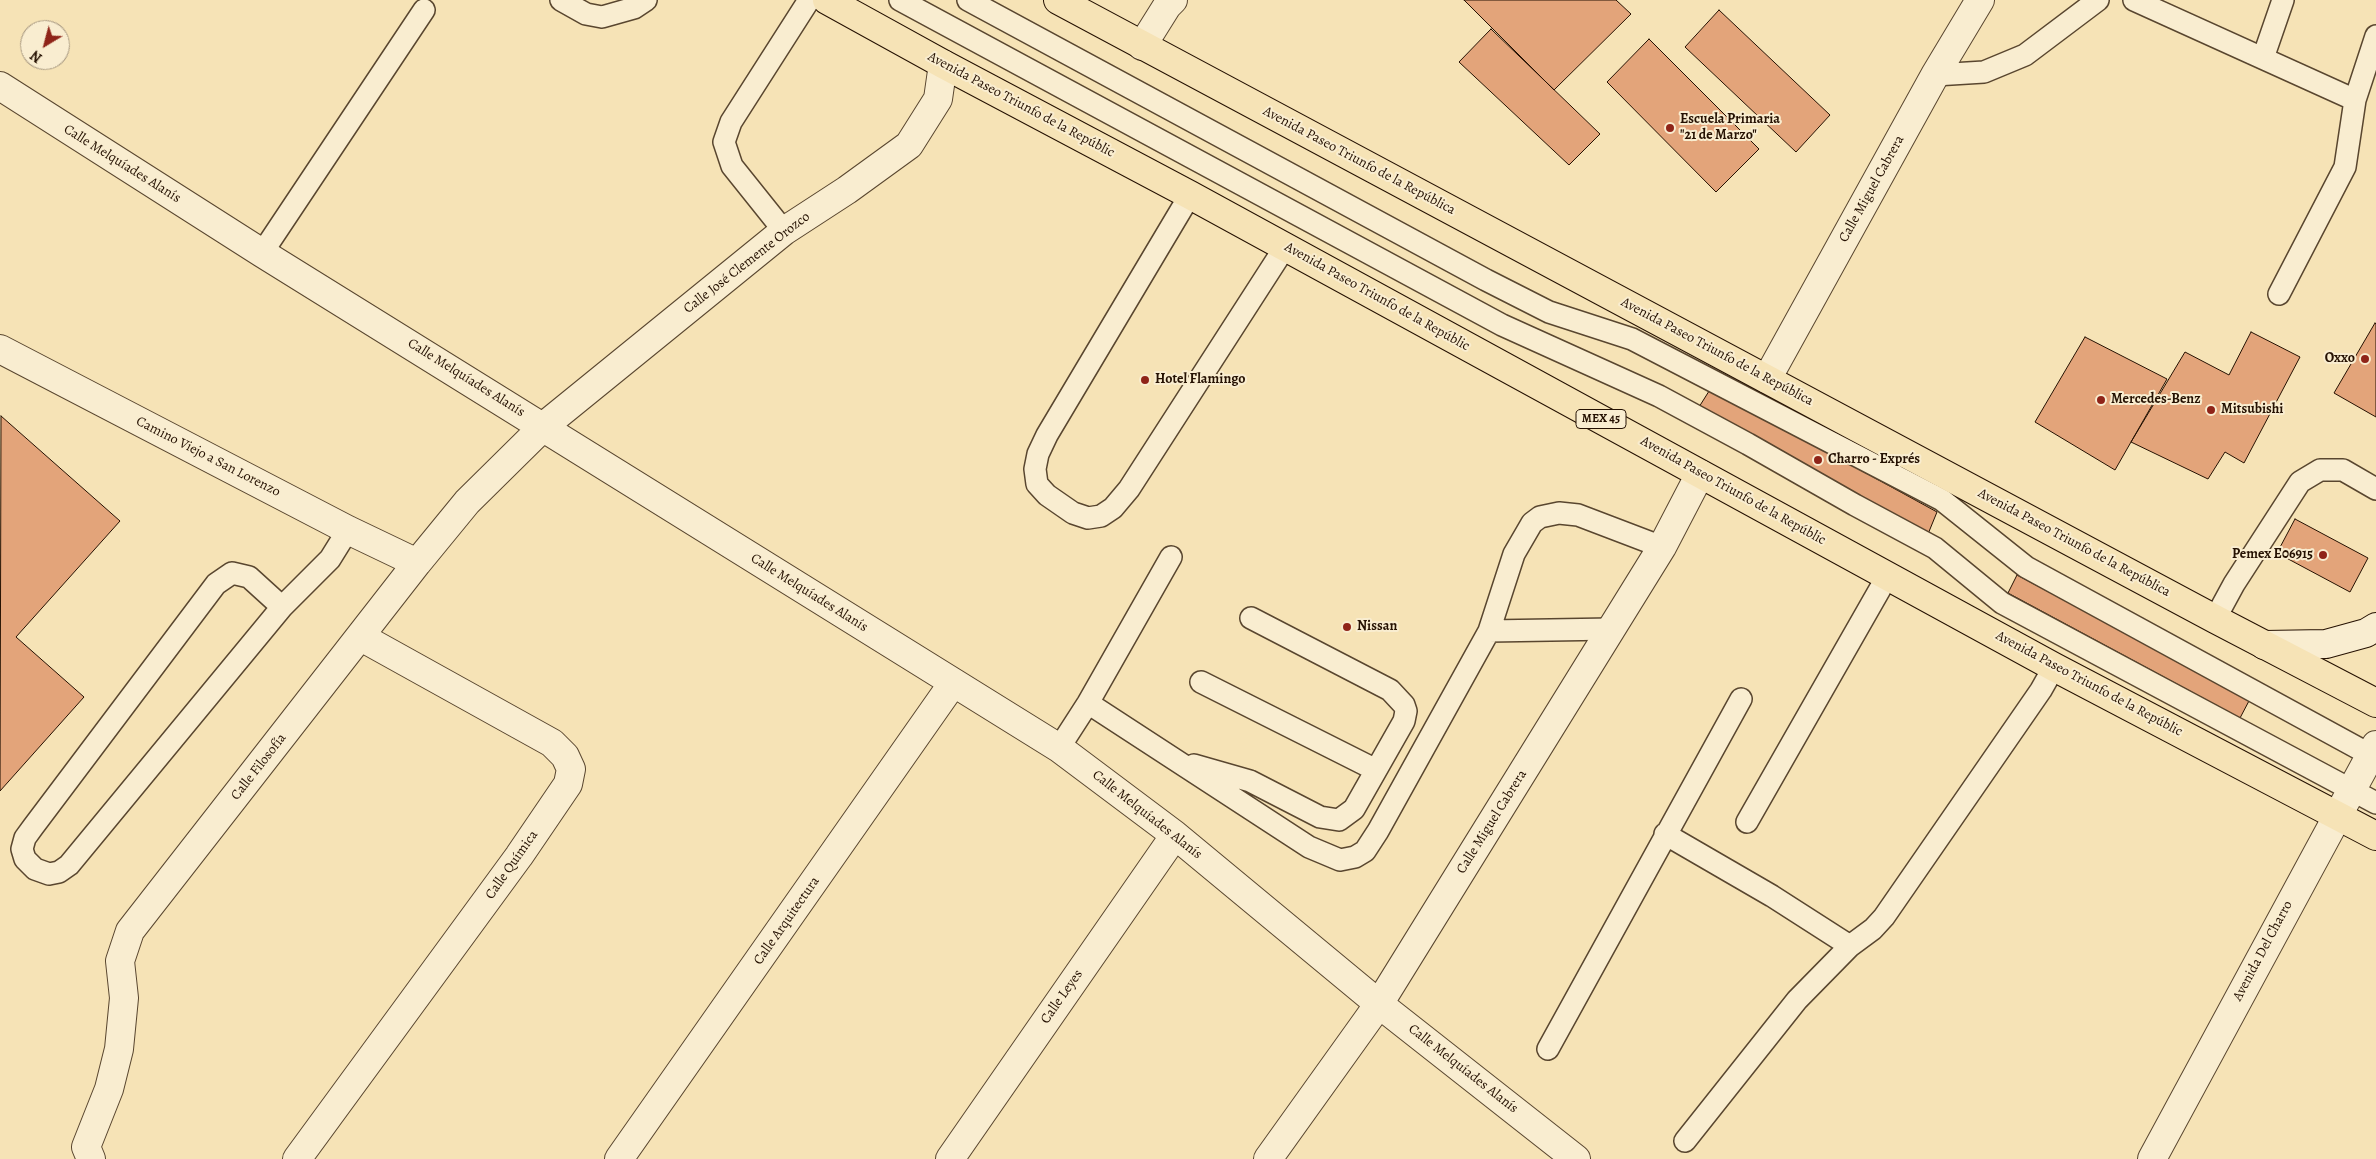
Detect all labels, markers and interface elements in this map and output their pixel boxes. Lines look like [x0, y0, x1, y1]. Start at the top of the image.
north arrow [20, 20, 70, 70]
text: N [26, 46, 46, 67]
street label: Avenida Paseo Triunfo de la Repúblic [925, 48, 1117, 162]
street label: Avenida Paseo Triunfo de la República [1260, 103, 1458, 219]
place label: Escuela Primaria "21 de Marzo" [1680, 112, 1780, 144]
street label: Calle Melquíades Alanís [60, 121, 184, 207]
marker: Escuela Primaria "21 de Marzo" [1664, 122, 1676, 134]
street label: Calle Miguel Cabrera [1836, 133, 1908, 245]
street label: Calle José Clemente Orozco [681, 208, 813, 318]
street label: Avenida Paseo Triunfo de la Repúblic [1281, 239, 1473, 355]
street label: Avenida Paseo Triunfo de la República [1618, 294, 1816, 410]
street label: Calle Melquíades Alanís [404, 335, 528, 421]
place label: Oxxo [2325, 351, 2355, 367]
marker: Oxxo [2359, 353, 2371, 365]
place label: Hotel Flamingo [1155, 372, 1246, 388]
marker: Hotel Flamingo [1139, 374, 1151, 386]
place label: Mercedes-Benz [2111, 392, 2201, 408]
marker: Mercedes-Benz [2095, 394, 2107, 406]
place label: Mitsubishi [2221, 402, 2283, 418]
marker: Mitsubishi [2205, 404, 2217, 416]
road number: MEX 45 [1576, 409, 1626, 428]
street label: Camino Viejo a San Lorenzo [133, 413, 283, 501]
street label: Avenida Paseo Triunfo de la Repúblic [1637, 433, 1829, 549]
place label: Charro - Exprés [1828, 452, 1920, 468]
marker: Charro - Exprés [1812, 454, 1824, 466]
street label: Avenida Paseo Triunfo de la República [1975, 485, 2173, 601]
place label: Pemex E06915 [2232, 547, 2313, 563]
marker: Pemex E06915 [2317, 549, 2329, 561]
street label: Calle Melquíades Alanís [747, 550, 871, 636]
place label: Nissan [1357, 619, 1397, 635]
marker: Nissan [1341, 621, 1353, 633]
street label: Avenida Paseo Triunfo de la Repúblic [1993, 627, 2185, 741]
street label: Calle Filosofía [228, 730, 290, 804]
street label: Calle Melquíades Alanís [1089, 767, 1205, 863]
street label: Calle Miguel Cabrera [1453, 767, 1531, 877]
street label: Calle Química [482, 827, 542, 903]
street label: Calle Arquitectura [750, 874, 824, 968]
street label: Avenida Del Charro [2229, 898, 2297, 1004]
street label: Calle Leyes [1037, 967, 1087, 1027]
street label: Calle Melquíades Alanís [1405, 1021, 1521, 1117]

